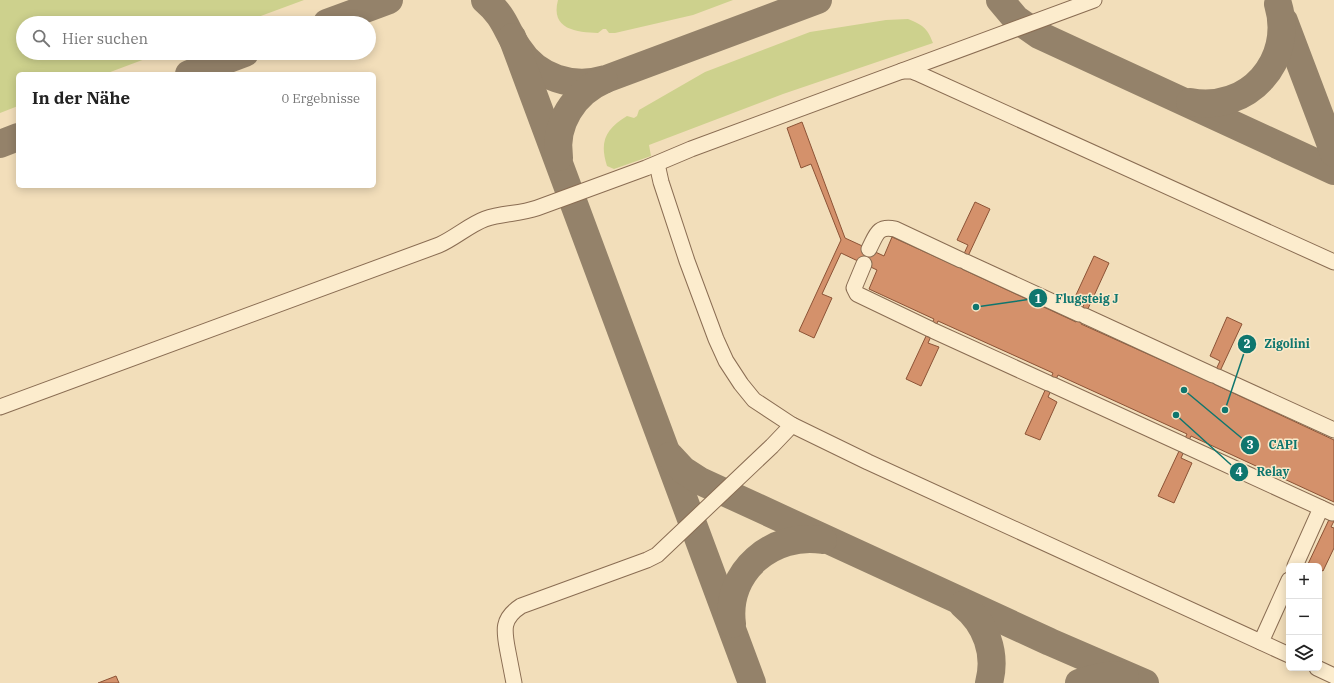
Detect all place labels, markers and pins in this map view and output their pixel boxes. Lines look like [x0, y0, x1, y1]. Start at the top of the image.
callout: Flugsteig J [1028, 286, 1127, 310]
callout: Zigolini [1237, 332, 1318, 356]
callout: CAPI [1240, 433, 1305, 457]
callout: Relay [1229, 460, 1297, 484]

